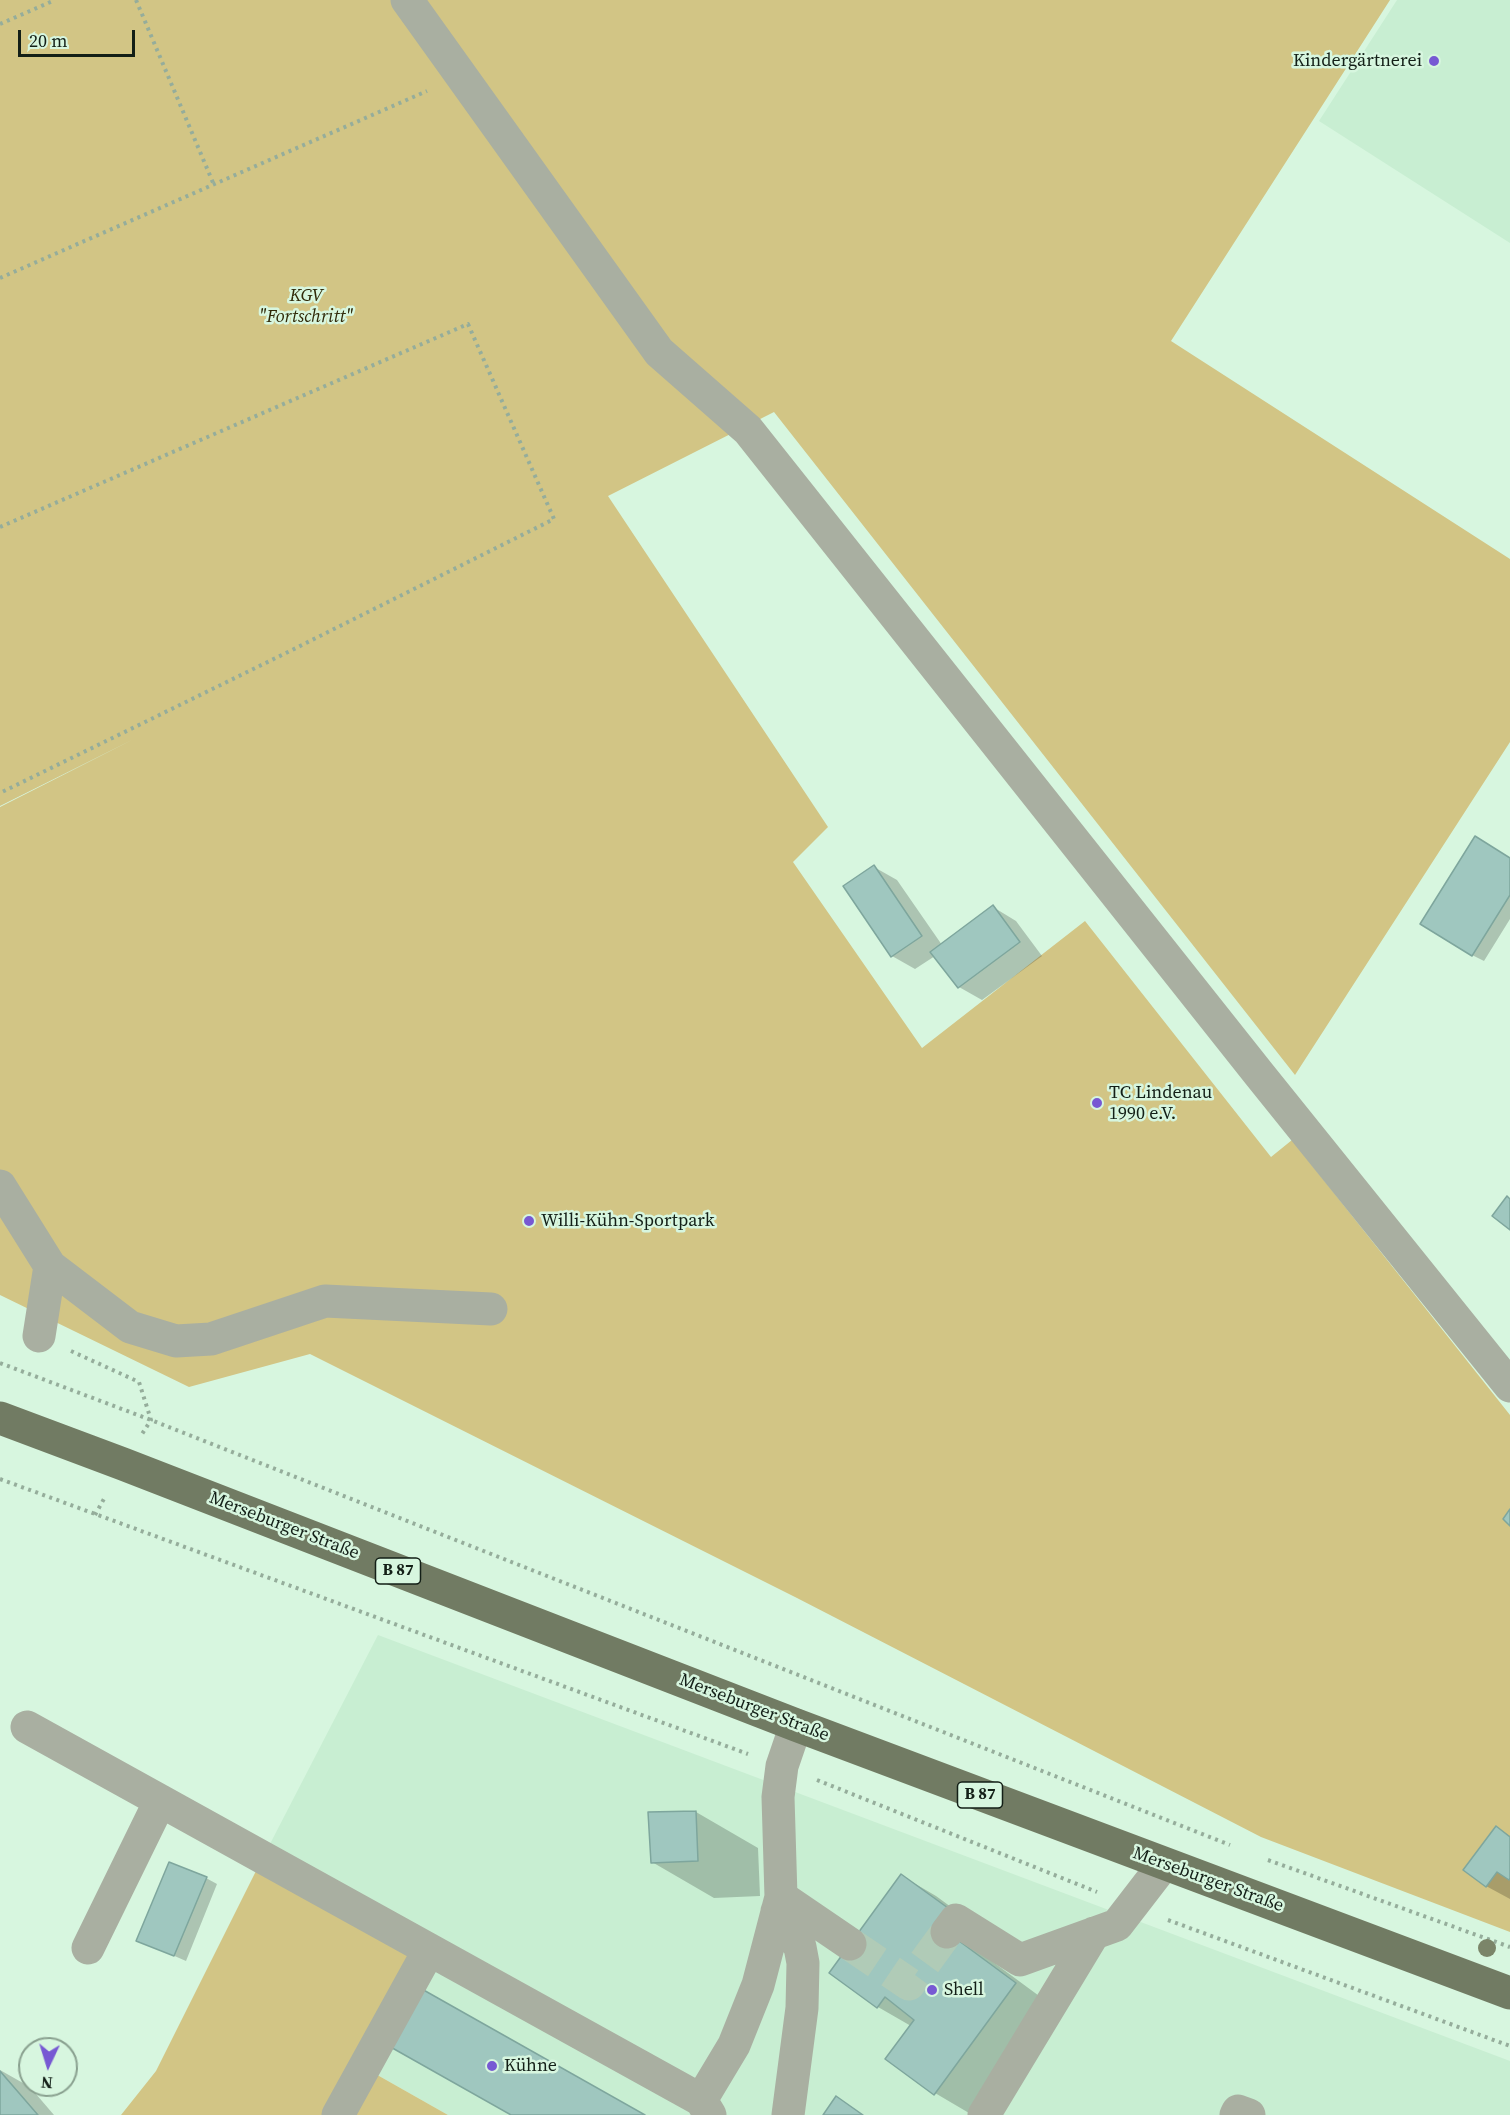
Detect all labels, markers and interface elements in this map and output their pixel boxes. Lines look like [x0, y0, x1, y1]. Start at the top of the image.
scale bar [21, 18, 138, 56]
text: 20 m [29, 28, 67, 53]
place label: Kindergärtnerei [1293, 50, 1422, 72]
marker: Kindergärtnerei [1427, 54, 1441, 68]
park label: KGV "Fortschritt" [259, 285, 353, 328]
place label: TC Lindenau 1990 e.V. [1109, 1082, 1212, 1124]
marker: TC Lindenau 1990 e.V. [1090, 1096, 1104, 1110]
place label: Willi-Kühn-Sportpark [541, 1210, 715, 1232]
marker: Willi-Kühn-Sportpark [522, 1214, 536, 1228]
street label: Merseburger Straße [206, 1487, 362, 1565]
road number: B 87 [376, 1558, 420, 1584]
street label: Merseburger Straße [676, 1669, 832, 1747]
road number: B 87 [958, 1782, 1002, 1808]
street label: Merseburger Straße [1130, 1843, 1286, 1917]
place label: Shell [944, 1979, 984, 2001]
marker: Shell [925, 1983, 939, 1997]
north arrow [18, 2037, 78, 2097]
place label: Kühne [504, 2055, 557, 2077]
marker: Kühne [485, 2059, 499, 2073]
text: N [40, 2072, 53, 2094]

